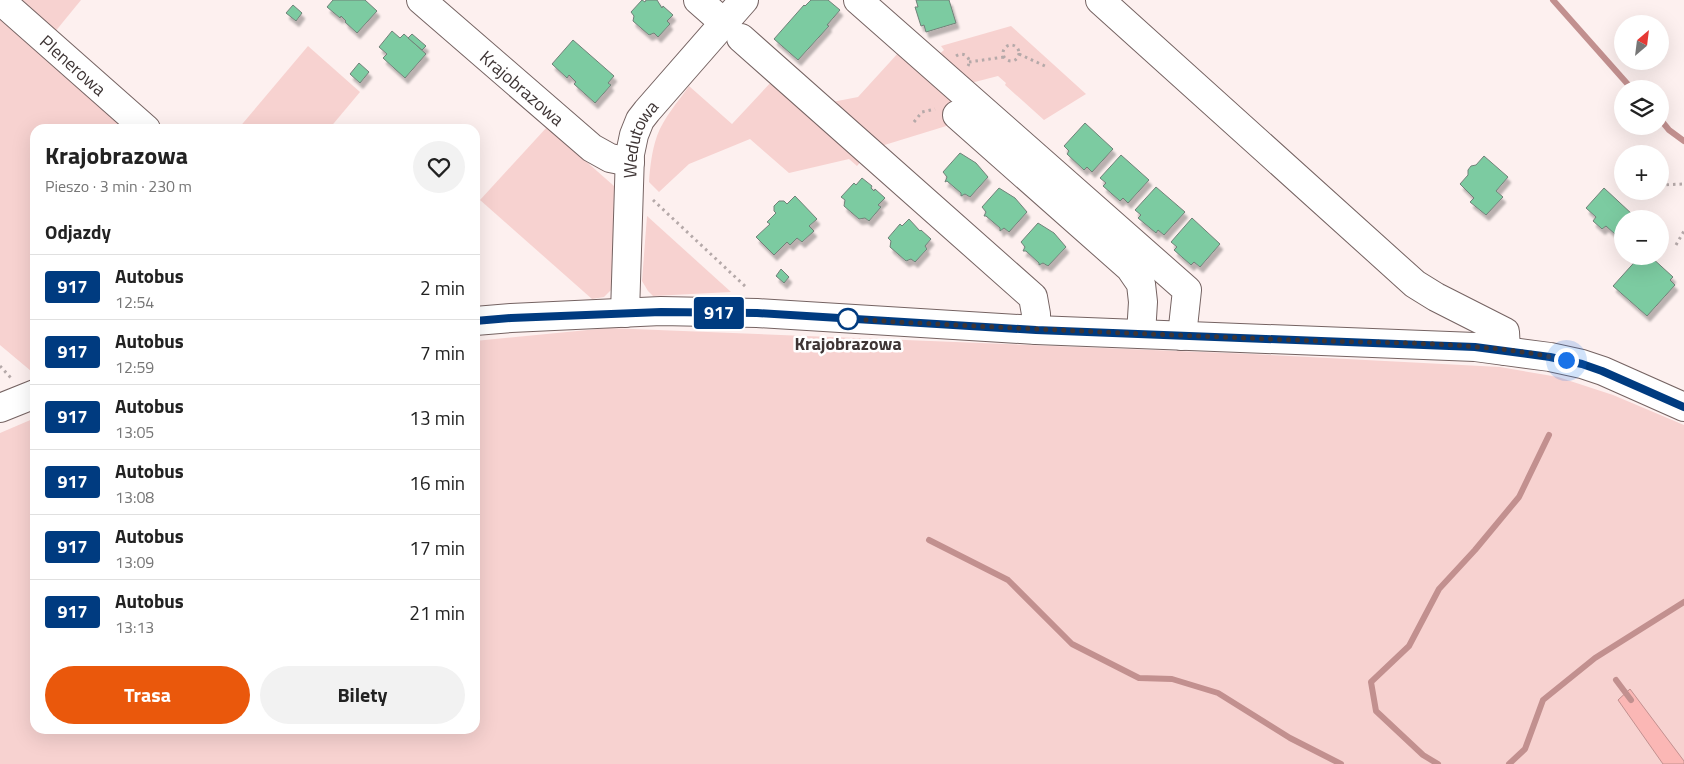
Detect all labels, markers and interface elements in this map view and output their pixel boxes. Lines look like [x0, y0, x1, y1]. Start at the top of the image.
north arrow [1614, 15, 1669, 70]
map controls [1614, 15, 1669, 265]
street label: Plenerowa [34, 28, 113, 102]
street label: Krajobrazowa [474, 43, 570, 132]
button: layers [1614, 80, 1669, 135]
street label: Wedutowa [616, 94, 664, 179]
text: Krajobrazowa [45, 137, 188, 173]
button: heart [413, 141, 465, 193]
button: + [1614, 145, 1669, 200]
text: Pieszo · 3 min · 230 m [45, 174, 192, 198]
button: − [1614, 210, 1669, 265]
text: Odjazdy [45, 217, 111, 246]
text: Autobus [115, 261, 184, 290]
text: 917 [57, 273, 88, 300]
text: 2 min [420, 273, 465, 302]
text: 12:54 [115, 290, 154, 314]
line badge: 917 [690, 297, 748, 329]
text: 917 [704, 299, 734, 326]
marker: Krajobrazowa [837, 308, 859, 330]
text: Autobus [115, 326, 184, 355]
place label: Krajobrazowa [794, 330, 902, 357]
text: 917 [57, 338, 88, 365]
text: 7 min [420, 338, 465, 367]
your location [1554, 348, 1579, 373]
text: 12:59 [115, 355, 154, 379]
text: Autobus [115, 391, 184, 420]
text: 917 [57, 403, 88, 430]
text: 13 min [409, 403, 465, 432]
text: 13:05 [115, 420, 154, 444]
text: Autobus [115, 456, 184, 485]
text: 917 [57, 468, 88, 495]
text: 16 min [409, 468, 465, 497]
text: 13:08 [115, 485, 154, 509]
text: Autobus [115, 521, 184, 550]
text: 917 [57, 533, 88, 560]
text: 17 min [409, 533, 465, 562]
text: 13:09 [115, 550, 154, 574]
text: Autobus [115, 586, 184, 615]
text: 917 [57, 598, 88, 625]
text: 21 min [409, 598, 465, 627]
text: 13:13 [115, 615, 154, 639]
button: Trasa [45, 666, 250, 724]
button: Bilety [260, 666, 465, 724]

